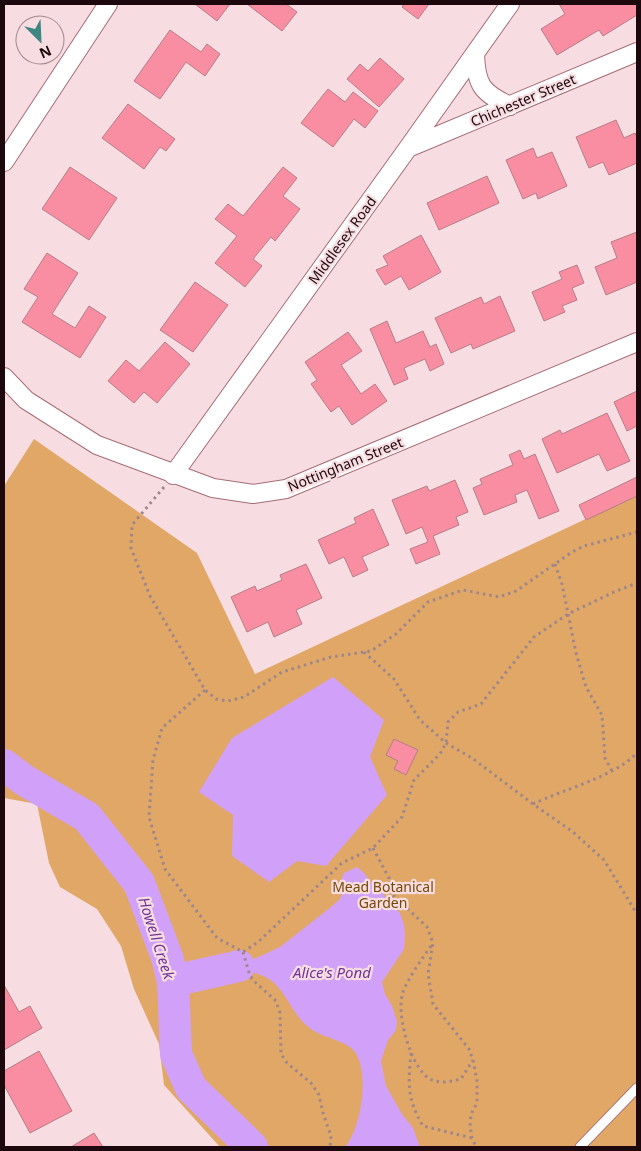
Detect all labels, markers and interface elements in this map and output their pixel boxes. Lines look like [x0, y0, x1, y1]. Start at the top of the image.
north arrow [15, 15, 65, 65]
text: N [36, 41, 55, 63]
street label: Chichester Street [467, 69, 579, 131]
street label: Middlesex Road [304, 192, 380, 288]
street label: Nottingham Street [285, 432, 405, 496]
park label: Mead Botanical Garden [332, 877, 434, 912]
water label: Howell Creek [134, 894, 180, 982]
water label: Alice's Pond [292, 962, 371, 982]

